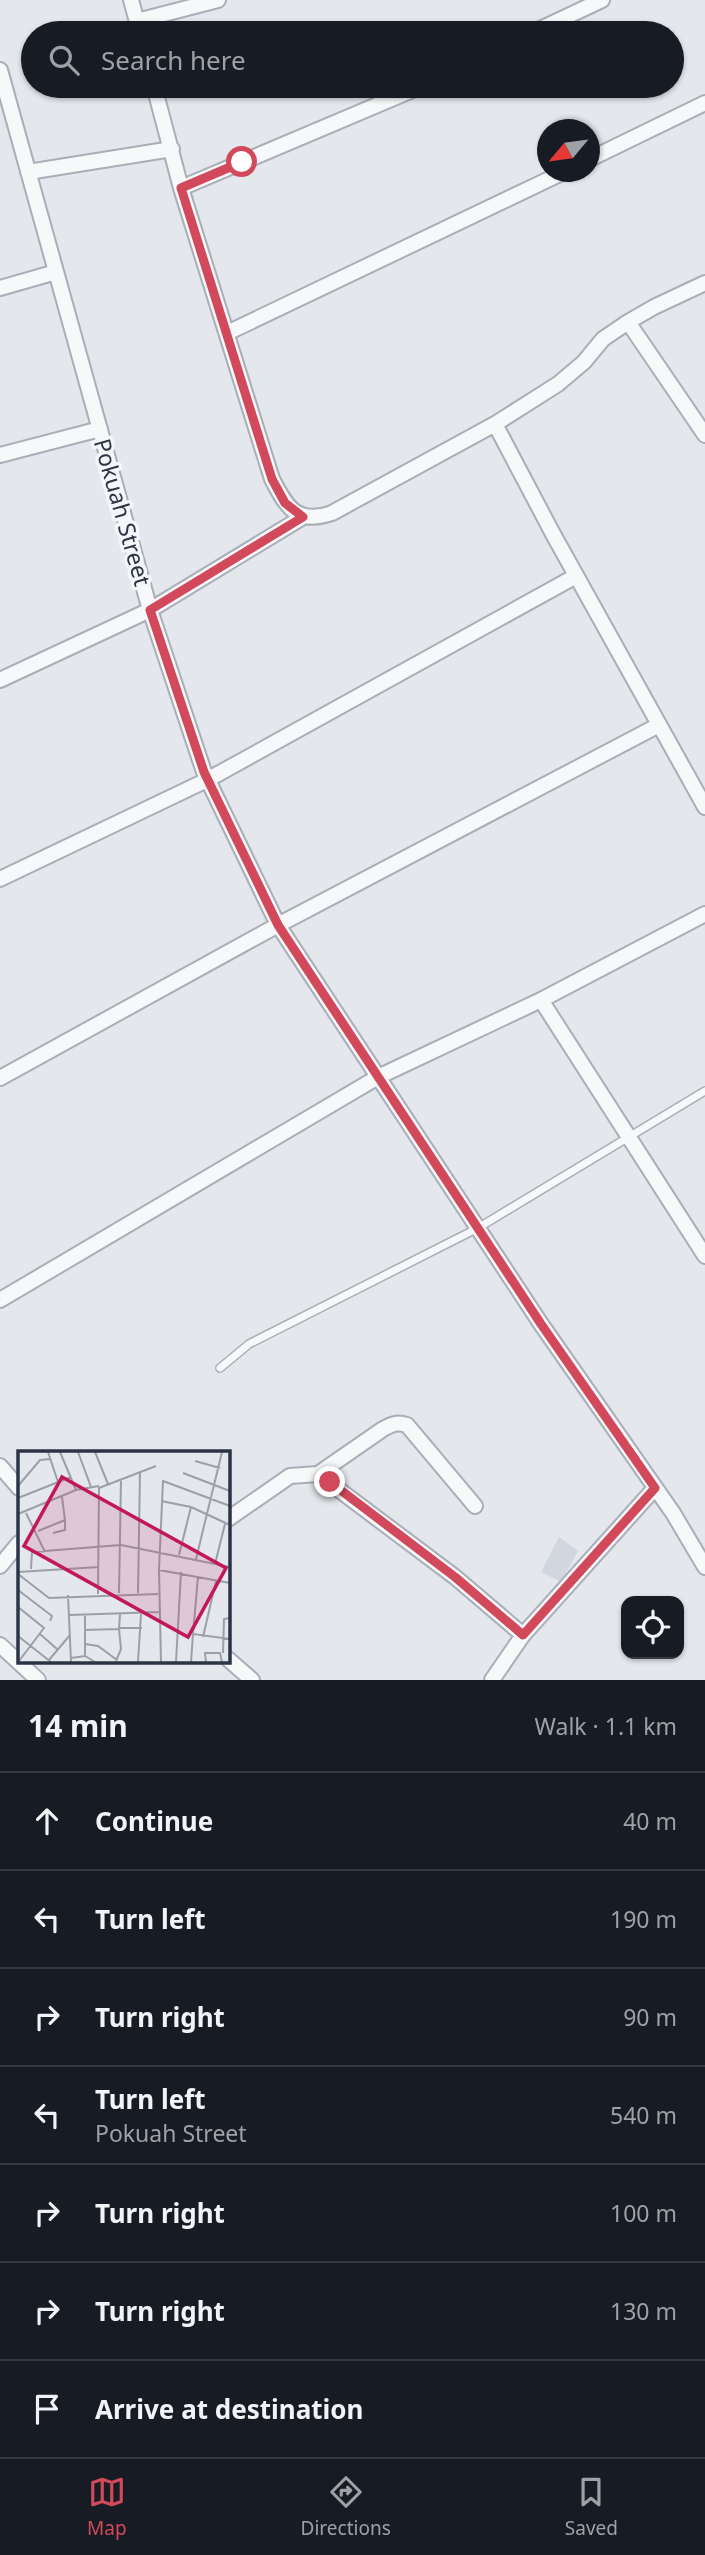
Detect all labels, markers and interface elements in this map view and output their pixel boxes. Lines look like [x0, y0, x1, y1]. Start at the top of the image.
search box [21, 21, 684, 98]
icon: search [45, 41, 83, 79]
text: Search here [101, 42, 246, 78]
north arrow [537, 119, 600, 182]
route start [226, 146, 257, 177]
street label: Pokuah Street [87, 435, 159, 589]
inset map [18, 1451, 229, 1662]
route end [314, 1466, 345, 1497]
map controls [621, 1596, 684, 1659]
button: locate [621, 1596, 684, 1659]
text: 14 min [28, 1705, 128, 1746]
text: Walk · 1.1 km [535, 1710, 677, 1742]
icon: ahead [28, 1802, 66, 1840]
text: Continue [95, 1803, 213, 1839]
text: 40 m [623, 1805, 677, 1837]
icon: left [28, 1900, 66, 1938]
text: Turn left [95, 1901, 206, 1937]
text: 190 m [610, 1903, 677, 1935]
icon: right [28, 1998, 66, 2036]
text: Turn right [95, 1999, 225, 2035]
text: 90 m [623, 2001, 677, 2033]
text: Turn left [95, 2081, 206, 2117]
icon: left [28, 2096, 66, 2134]
text: 540 m [610, 2099, 677, 2131]
text: Pokuah Street [95, 2117, 247, 2149]
icon: right [28, 2194, 66, 2232]
text: Turn right [95, 2195, 225, 2231]
text: 100 m [610, 2197, 677, 2229]
icon: right [28, 2292, 66, 2330]
text: Turn right [95, 2293, 225, 2329]
text: 130 m [610, 2295, 677, 2327]
icon: arrive [28, 2390, 66, 2428]
text: Arrive at destination [95, 2391, 364, 2427]
tab: Map [87, 2473, 127, 2541]
tab: Directions [301, 2473, 391, 2541]
tab: Saved [565, 2473, 618, 2541]

